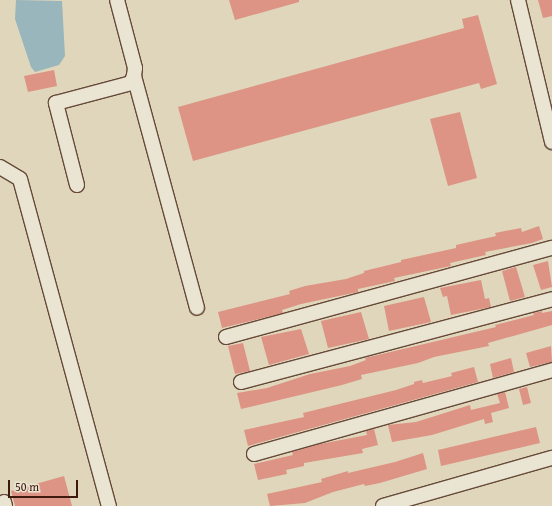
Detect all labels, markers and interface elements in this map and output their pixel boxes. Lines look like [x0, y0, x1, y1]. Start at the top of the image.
scale bar [10, 472, 80, 498]
text: 50 m [15, 478, 39, 495]

